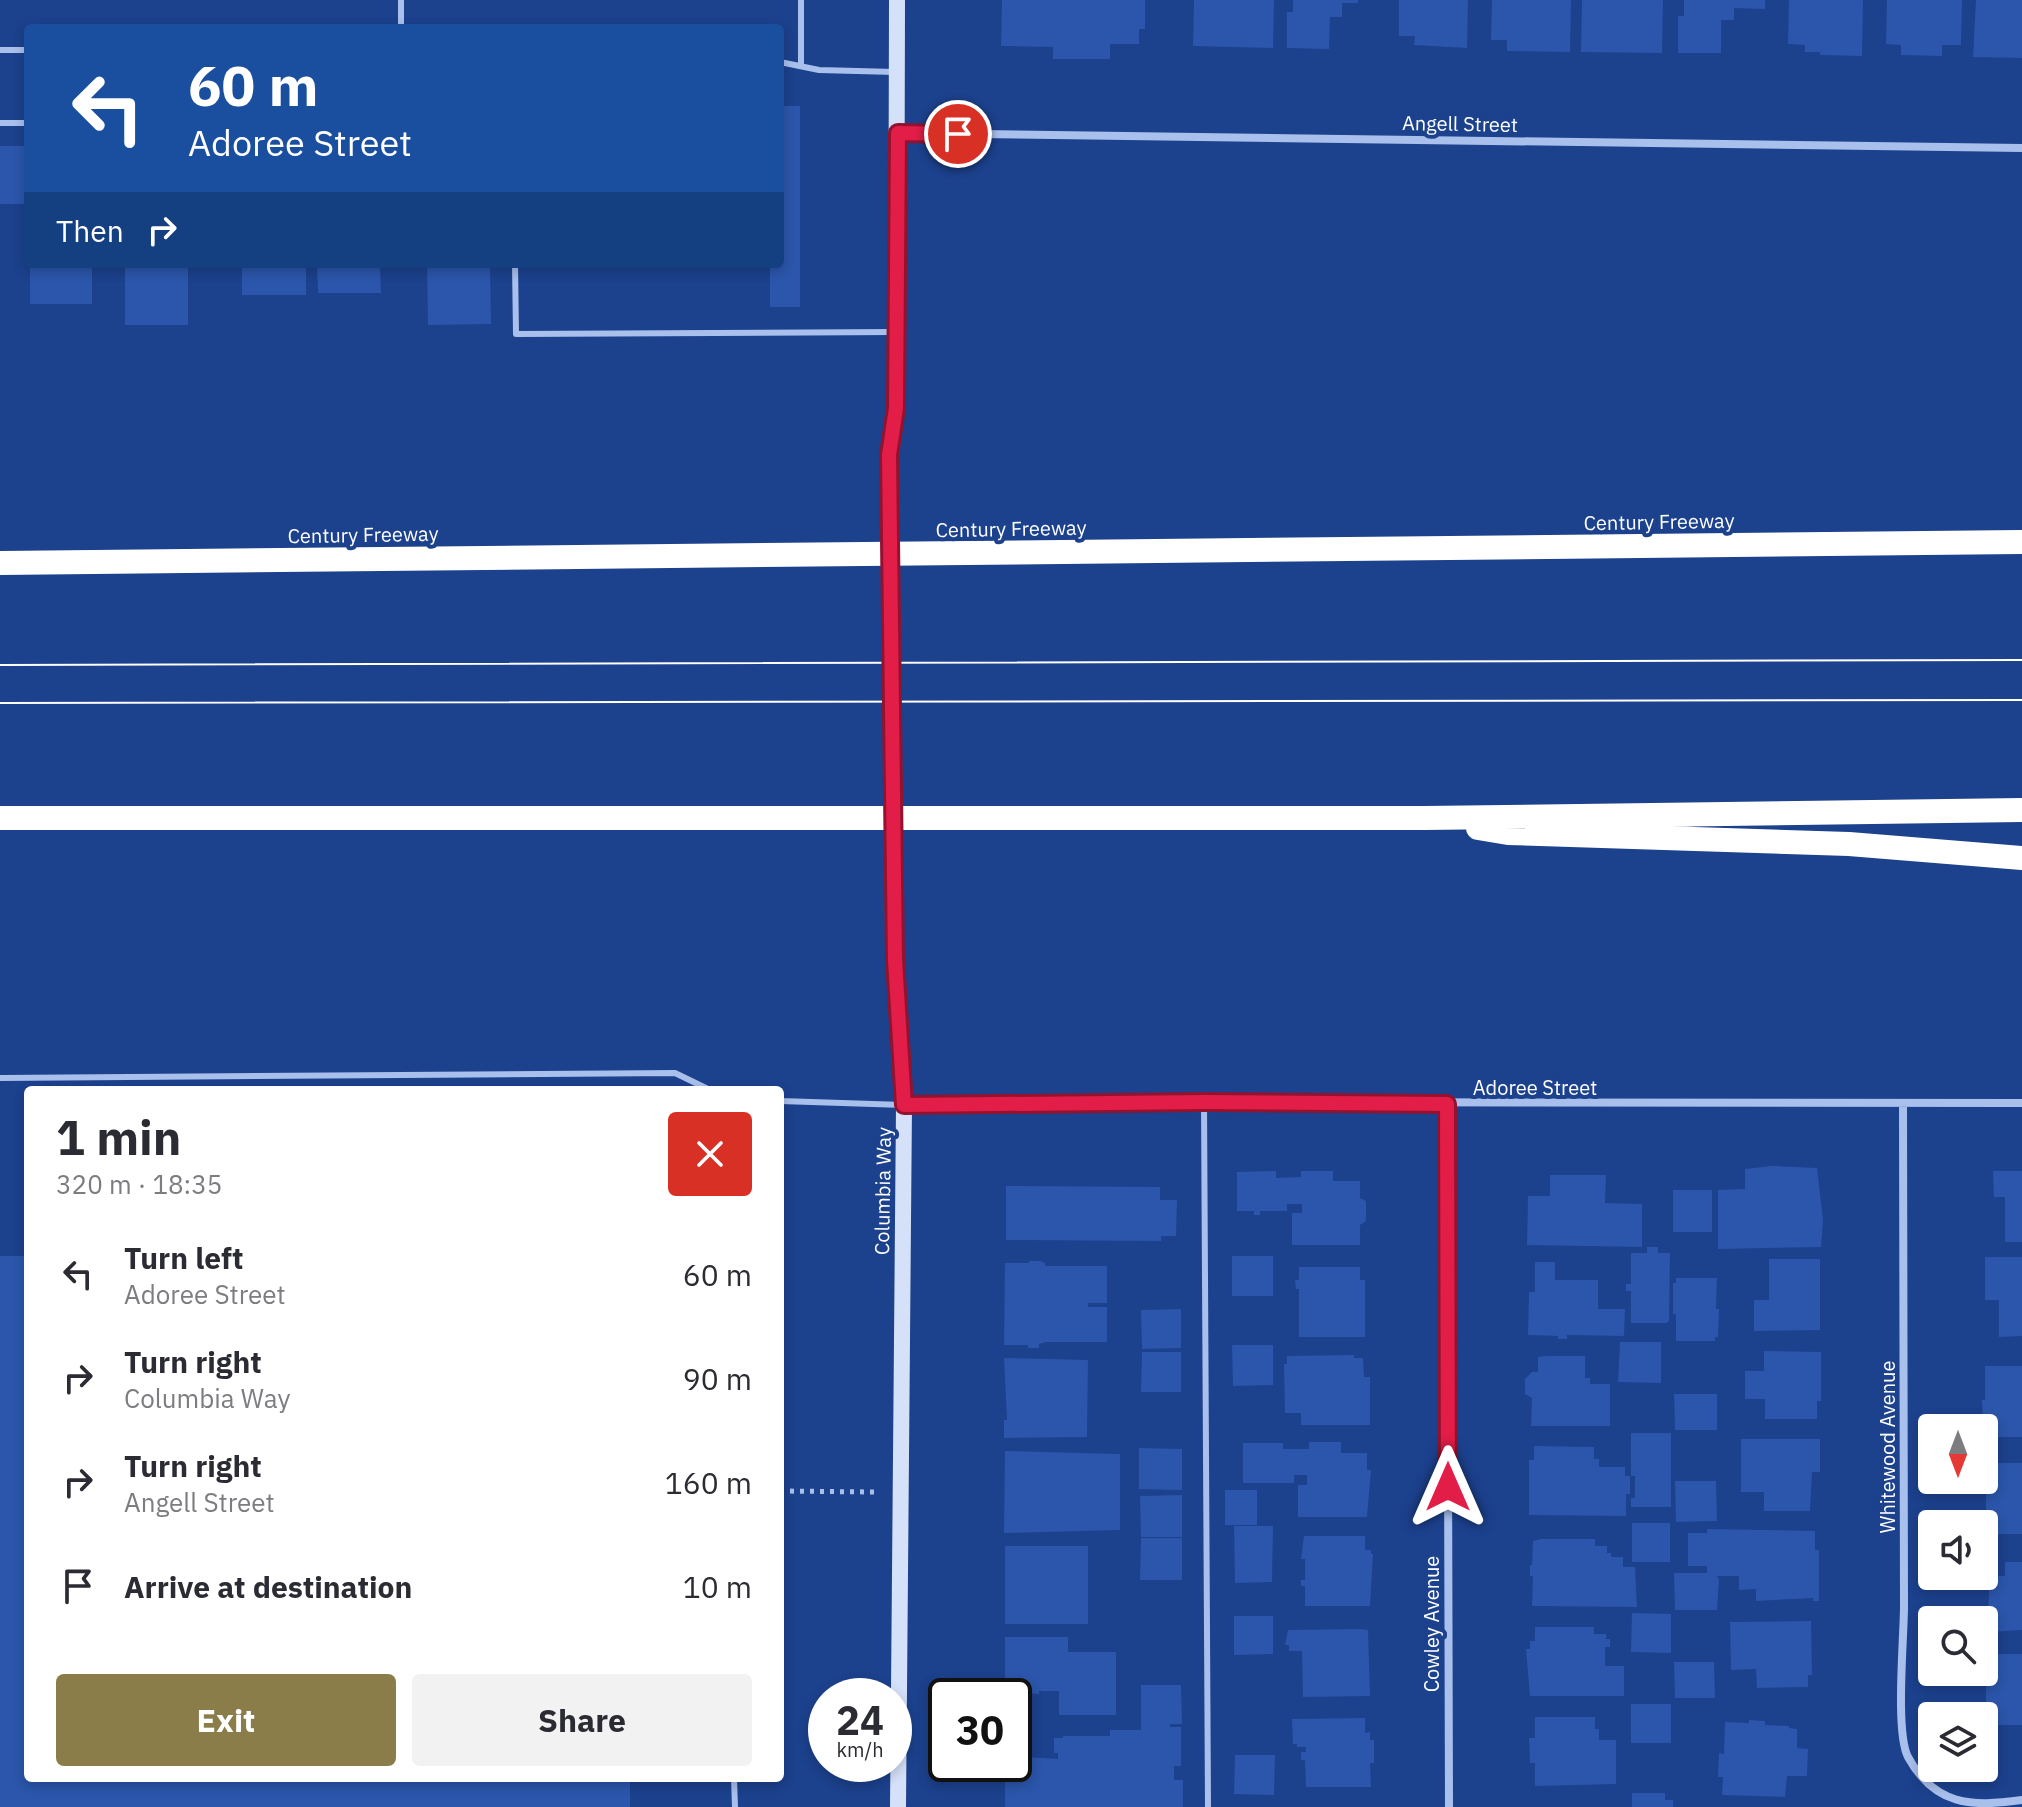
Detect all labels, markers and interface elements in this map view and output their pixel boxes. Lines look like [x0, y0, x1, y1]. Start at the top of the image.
text: 60 m [188, 49, 318, 121]
icon: left [56, 56, 160, 160]
pin [924, 100, 992, 168]
street label: Angell Street [1402, 109, 1518, 138]
icon: arrive [936, 112, 980, 156]
text: Adoree Street [188, 119, 412, 166]
icon: right [140, 208, 184, 252]
text: Then [56, 211, 124, 250]
street label: Century Freeway [1583, 507, 1735, 536]
street label: Century Freeway [935, 514, 1087, 543]
street label: Century Freeway [287, 520, 439, 549]
street label: Adoree Street [1473, 1074, 1597, 1101]
text: 1 min [56, 1106, 181, 1168]
button: close [668, 1112, 752, 1196]
street label: Columbia Way [868, 1127, 897, 1255]
text: 320 m · 18:35 [56, 1167, 222, 1201]
text: Turn left [124, 1238, 243, 1277]
icon: left [56, 1252, 100, 1296]
text: 60 m [683, 1255, 752, 1294]
text: Adoree Street [124, 1277, 286, 1311]
text: Turn right [124, 1342, 262, 1381]
icon: right [56, 1356, 100, 1400]
text: 90 m [683, 1359, 752, 1398]
street label: Whitewood Avenue [1874, 1361, 1901, 1533]
text: Columbia Way [124, 1381, 290, 1415]
north arrow [1918, 1414, 1998, 1494]
map controls [1918, 1414, 1998, 1782]
position arrow [1406, 1445, 1490, 1529]
text: Turn right [124, 1446, 262, 1485]
icon: right [56, 1460, 100, 1504]
text: 160 m [665, 1463, 752, 1502]
text: Angell Street [124, 1485, 275, 1519]
button: sound [1918, 1510, 1998, 1590]
street label: Cowley Avenue [1418, 1556, 1445, 1692]
icon: arrive [56, 1564, 100, 1608]
text: Arrive at destination [124, 1567, 412, 1606]
text: 10 m [683, 1567, 752, 1606]
button: search [1918, 1606, 1998, 1686]
button: Exit [56, 1674, 396, 1766]
button: Share [412, 1674, 752, 1766]
speed limit sign: 30 [928, 1678, 1032, 1782]
text: 24 [836, 1694, 884, 1746]
button: layers [1918, 1702, 1998, 1782]
text: km/h [836, 1736, 884, 1763]

